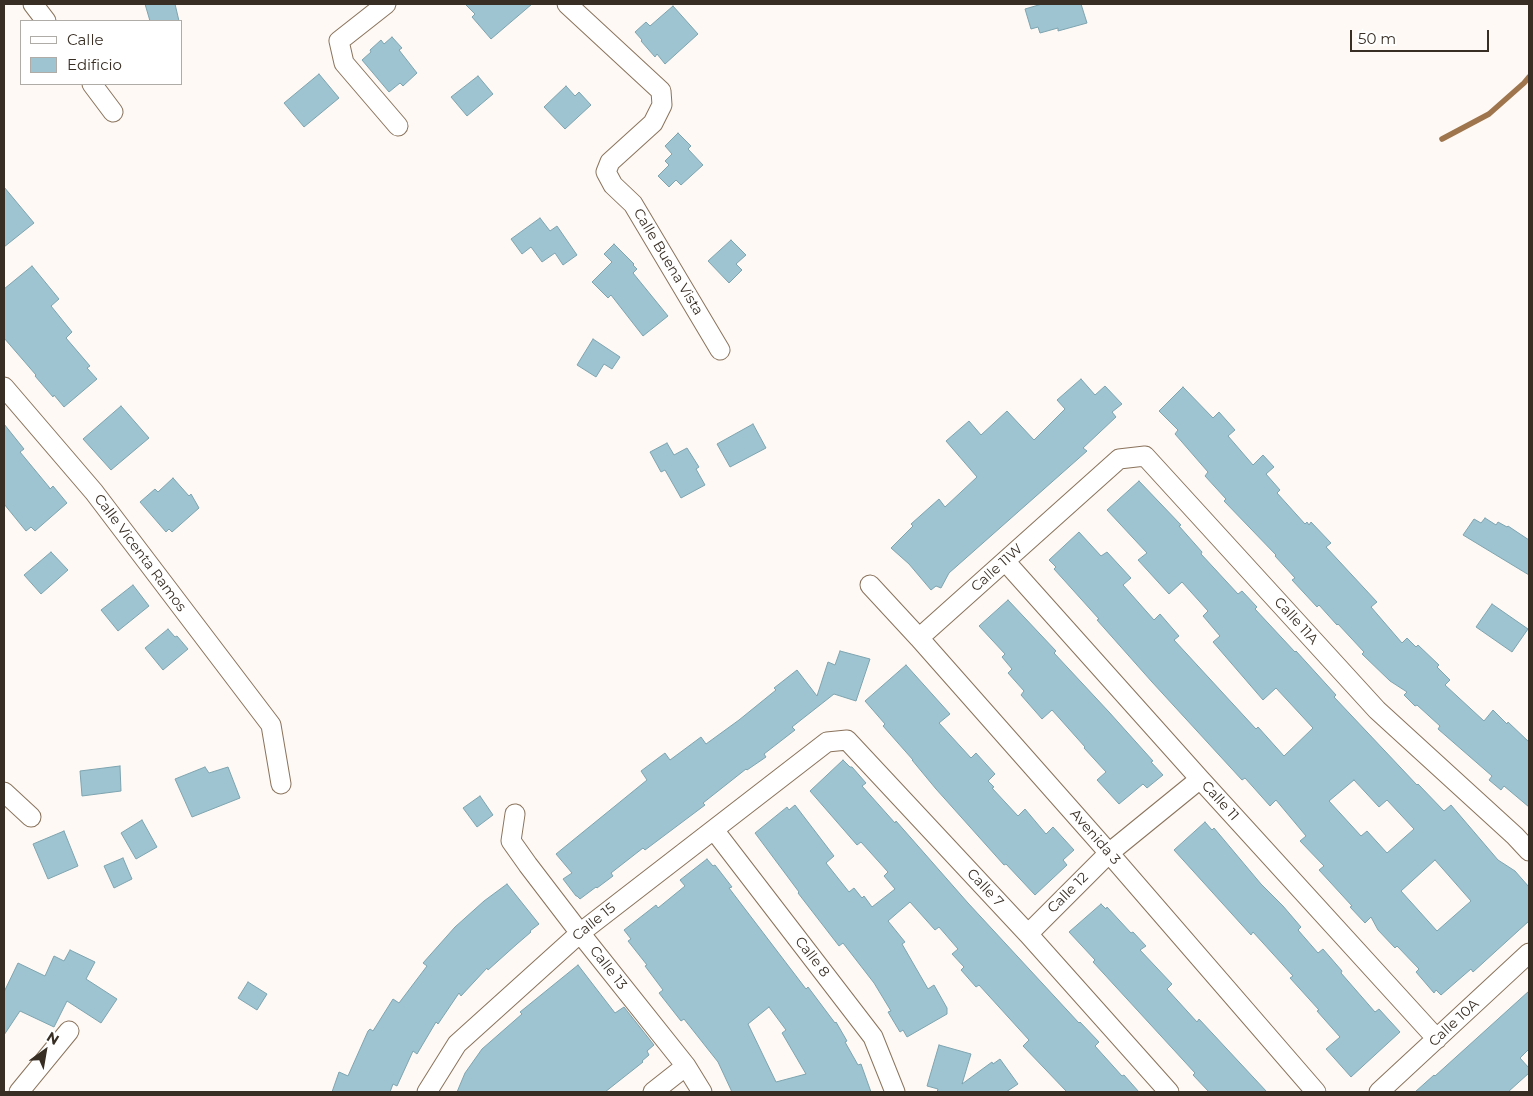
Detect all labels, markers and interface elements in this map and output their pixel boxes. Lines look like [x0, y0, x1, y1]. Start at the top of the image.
legend [20, 20, 182, 85]
scale bar [1353, 20, 1492, 52]
text: 50 m [1358, 29, 1396, 48]
text: Calle [67, 30, 104, 49]
text: Edificio [67, 55, 122, 74]
street label: Calle Buena Vista [630, 206, 706, 318]
street label: Calle Vicenta Ramos [90, 491, 190, 615]
street label: Calle 11W [968, 541, 1026, 595]
street label: Calle 11A [1270, 594, 1322, 648]
street label: Calle 11 [1198, 778, 1242, 824]
street label: Avenida 3 [1066, 806, 1124, 868]
street label: Calle 7 [963, 865, 1007, 911]
street label: Calle 12 [1044, 869, 1092, 917]
street label: Calle 15 [569, 900, 619, 944]
street label: Calle 8 [791, 933, 833, 981]
street label: Calle 13 [586, 943, 630, 993]
street label: Calle 10A [1426, 996, 1482, 1050]
north arrow [20, 1026, 70, 1076]
text: N [43, 1028, 63, 1049]

